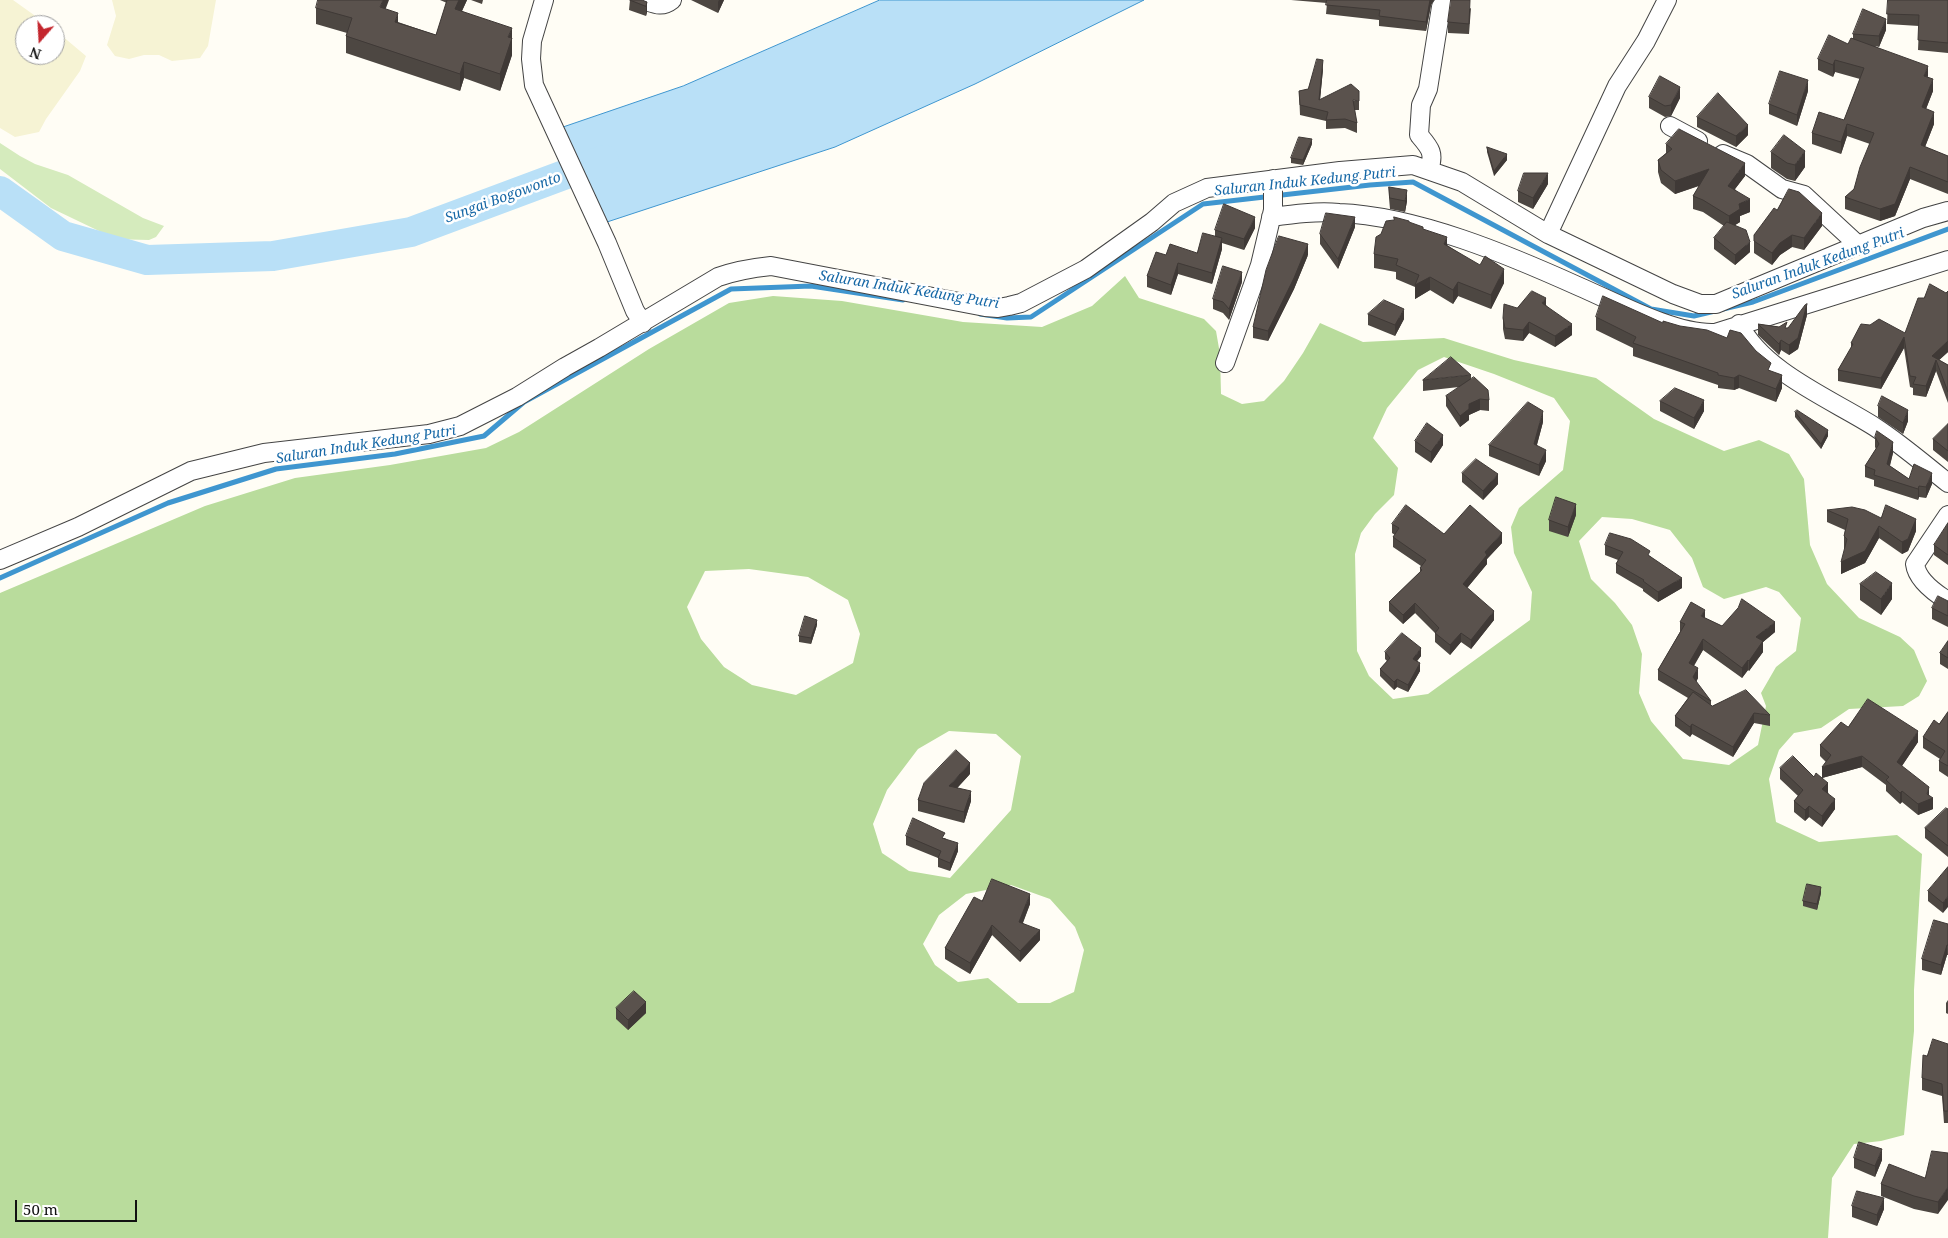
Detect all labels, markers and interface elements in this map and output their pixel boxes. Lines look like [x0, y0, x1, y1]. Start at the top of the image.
north arrow [15, 15, 65, 65]
text: N [27, 43, 44, 64]
water label: Saluran Induk Kedung Putri [1214, 164, 1396, 200]
water label: Sungai Bogowonto [443, 169, 563, 227]
water label: Saluran Induk Kedung Putri [1730, 225, 1906, 303]
water label: Saluran Induk Kedung Putri [818, 267, 1000, 313]
water label: Saluran Induk Kedung Putri [275, 422, 457, 468]
scale bar [18, 1190, 140, 1222]
text: 50 m [23, 1199, 58, 1219]

